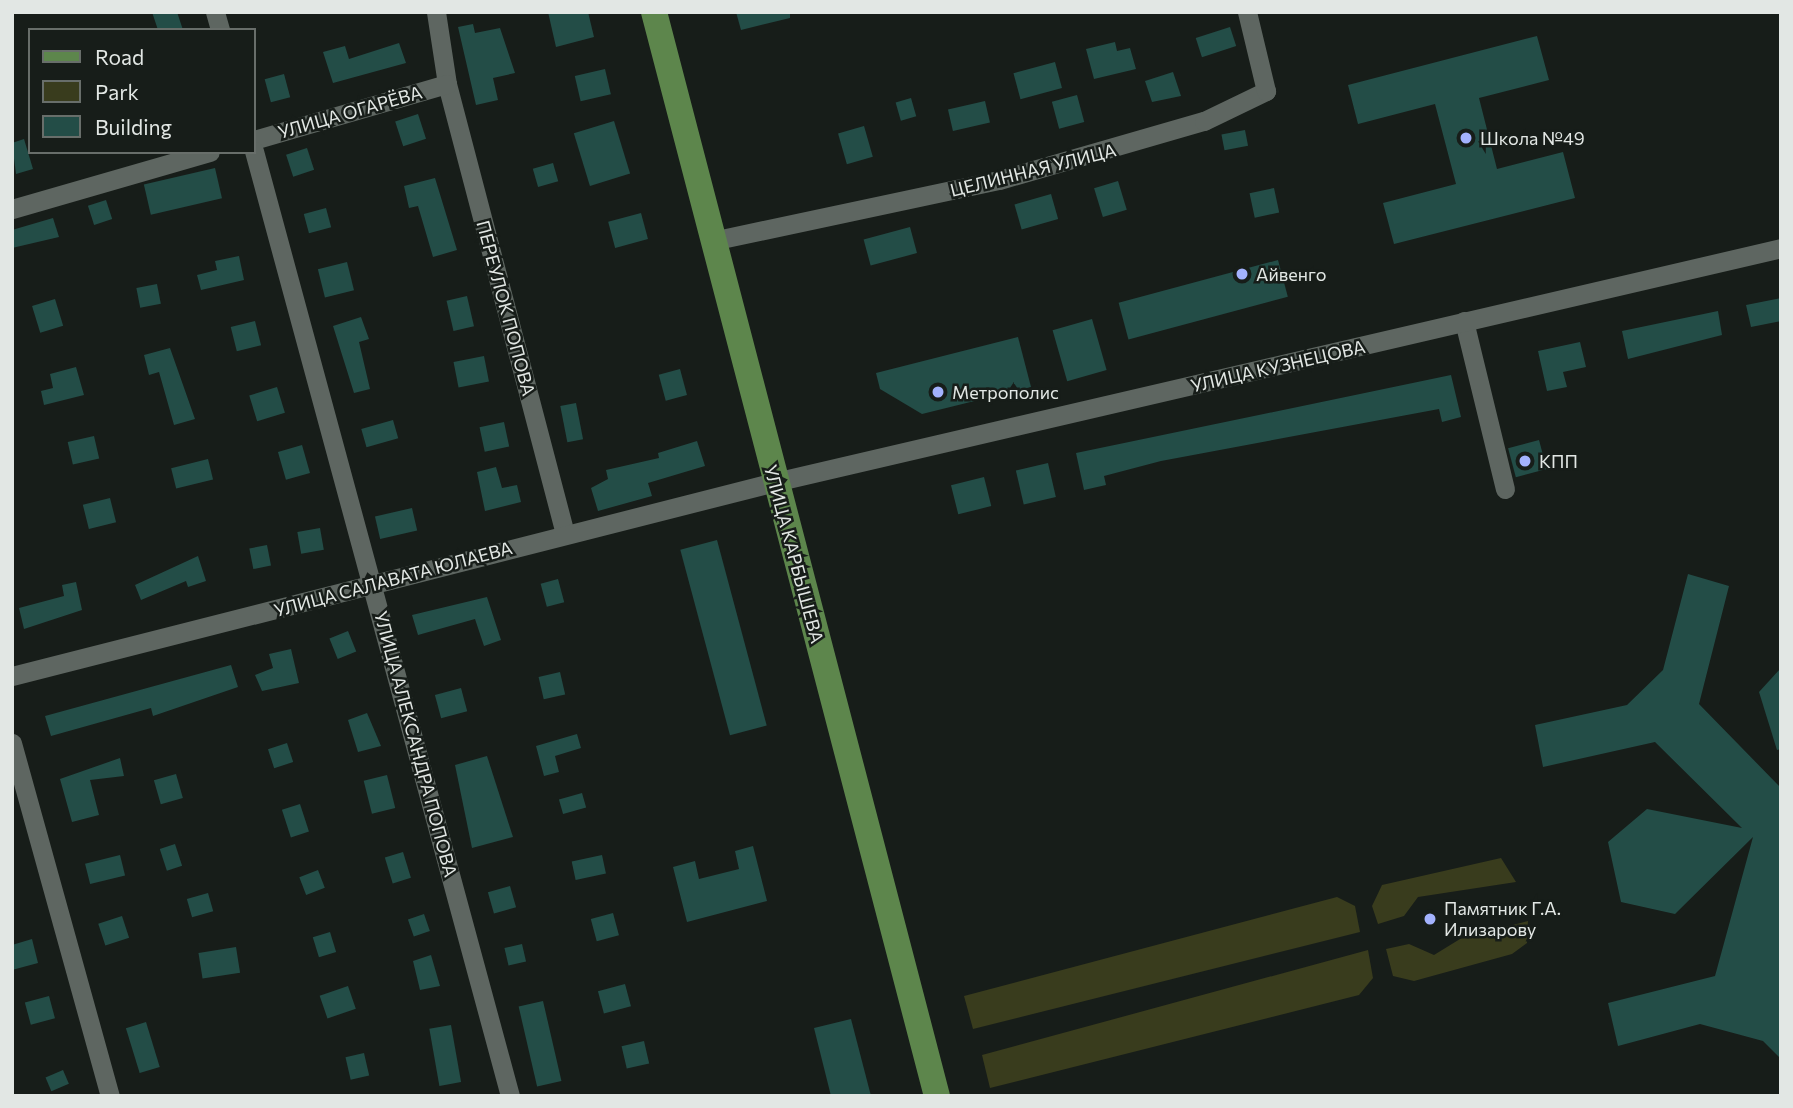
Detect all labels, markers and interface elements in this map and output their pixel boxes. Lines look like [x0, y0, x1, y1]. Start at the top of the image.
legend [28, 28, 256, 154]
text: Road [95, 44, 144, 69]
text: Park [95, 79, 139, 104]
street label: УЛИЦА ОГАРЁВА [275, 81, 425, 143]
text: Building [95, 114, 172, 139]
place label: Школа №49 [1480, 127, 1585, 149]
marker: Школа №49 [1458, 130, 1474, 146]
street label: ЦЕЛИННАЯ УЛИЦА [948, 139, 1118, 201]
street label: ПЕРЕУЛОК ПОПОВА [472, 218, 540, 398]
place label: Айвенго [1256, 263, 1327, 285]
marker: Айвенго [1234, 266, 1250, 282]
street label: УЛИЦА КУЗНЕЦОВА [1189, 335, 1367, 397]
place label: Метрополис [952, 381, 1059, 403]
marker: Метрополис [930, 384, 946, 400]
place label: КПП [1539, 450, 1578, 472]
marker: КПП [1517, 453, 1533, 469]
street label: УЛИЦА КАРБЫШЕВА [760, 462, 828, 646]
street label: УЛИЦА САЛАВАТА ЮЛАЕВА [271, 537, 515, 621]
street label: УЛИЦА АЛЕКСАНДРА ПОПОВА [370, 609, 462, 879]
place label: Памятник Г.А. Илизарову [1444, 898, 1561, 940]
marker: Памятник Г.А. Илизарову [1422, 911, 1438, 927]

